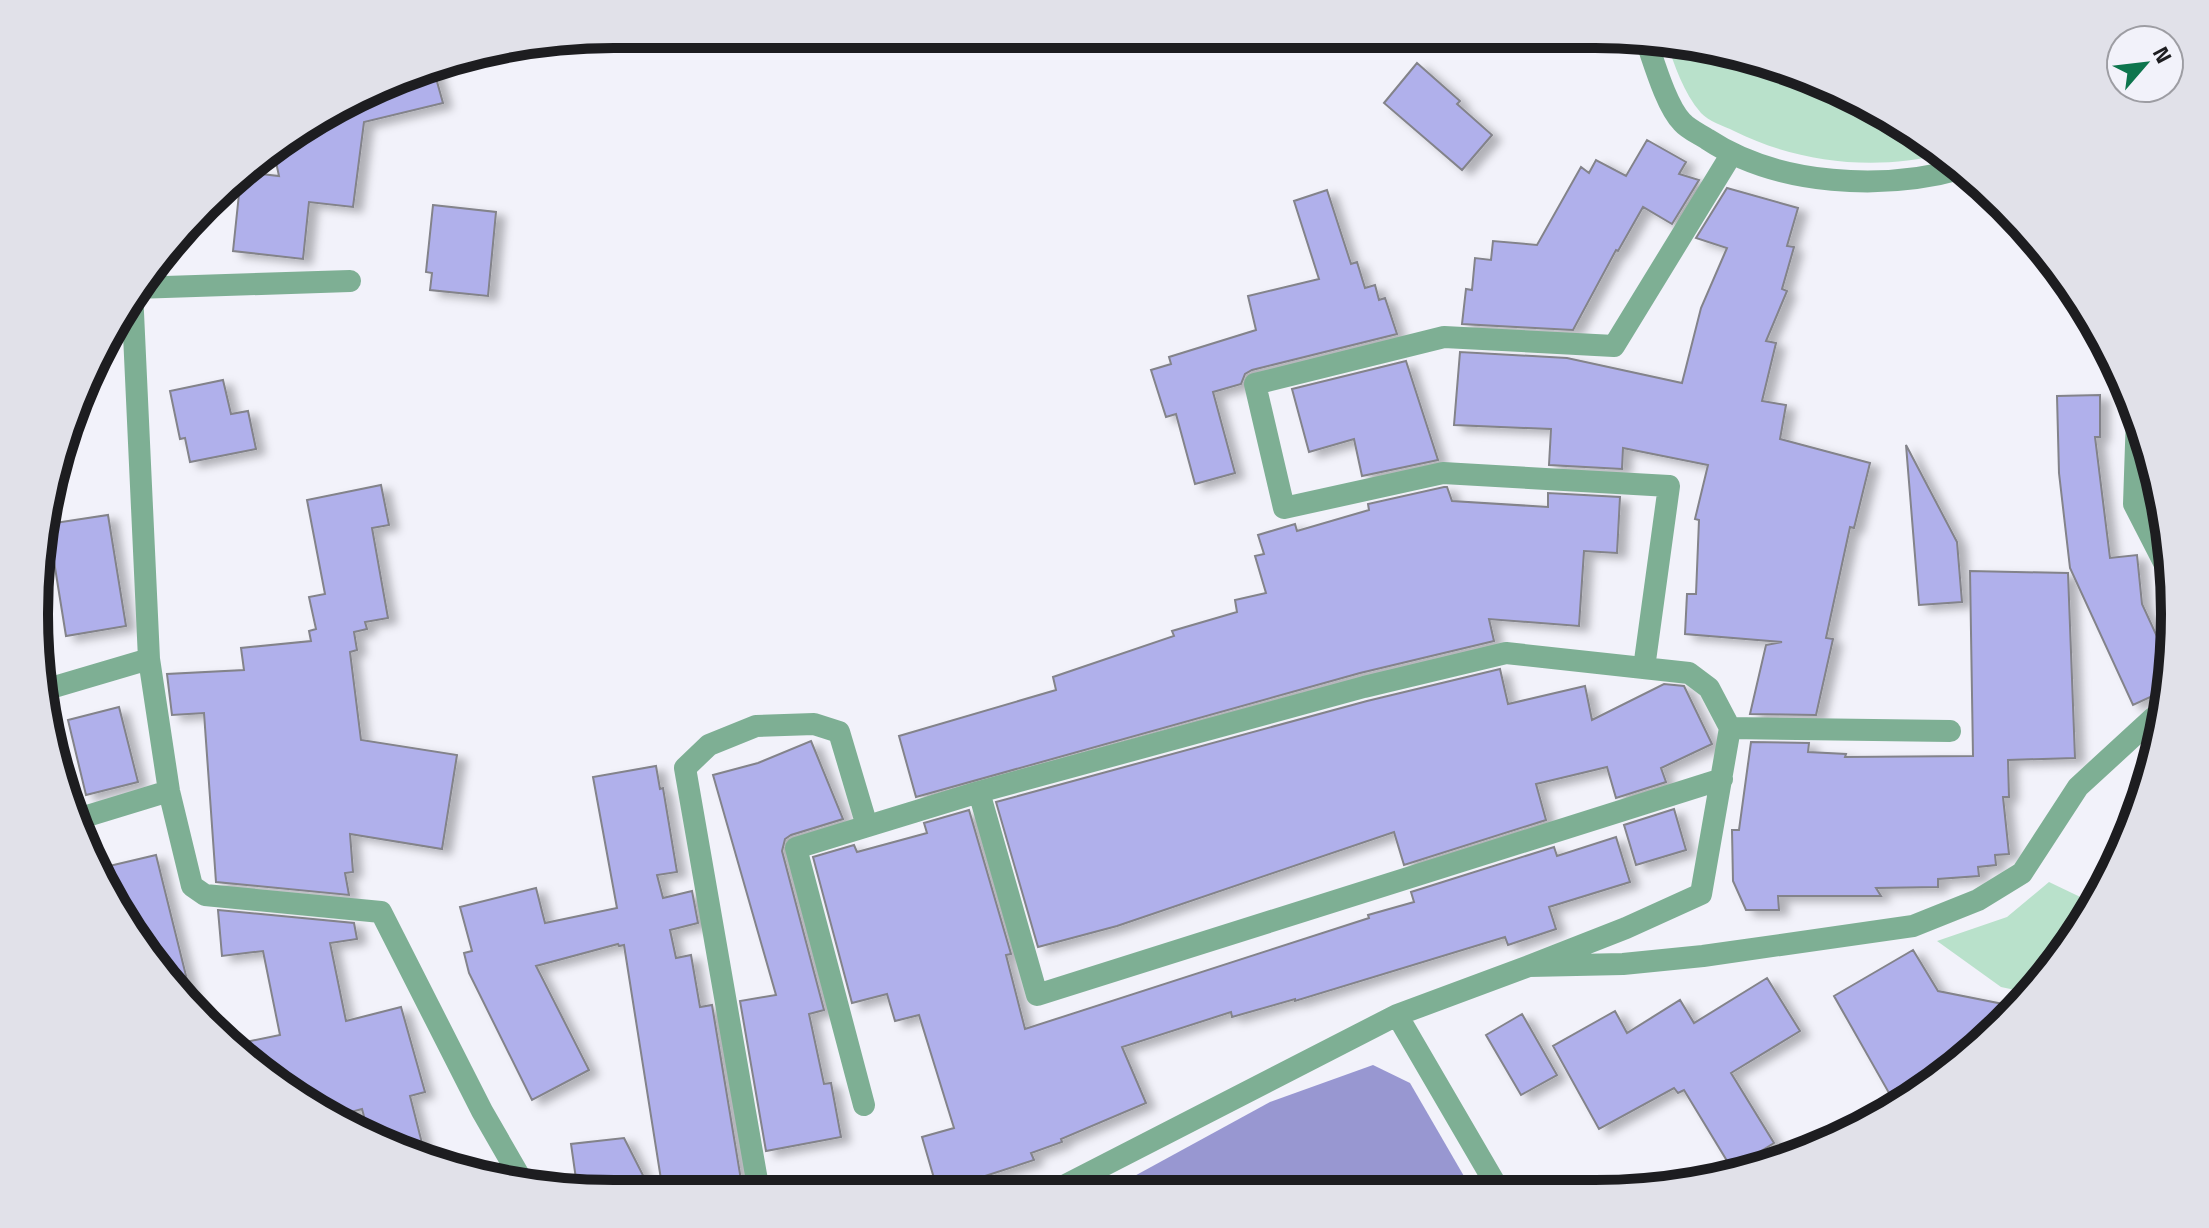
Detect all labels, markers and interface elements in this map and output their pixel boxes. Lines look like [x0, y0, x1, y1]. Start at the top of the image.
north arrow [2105, 24, 2185, 104]
text: N [2144, 40, 2181, 69]

